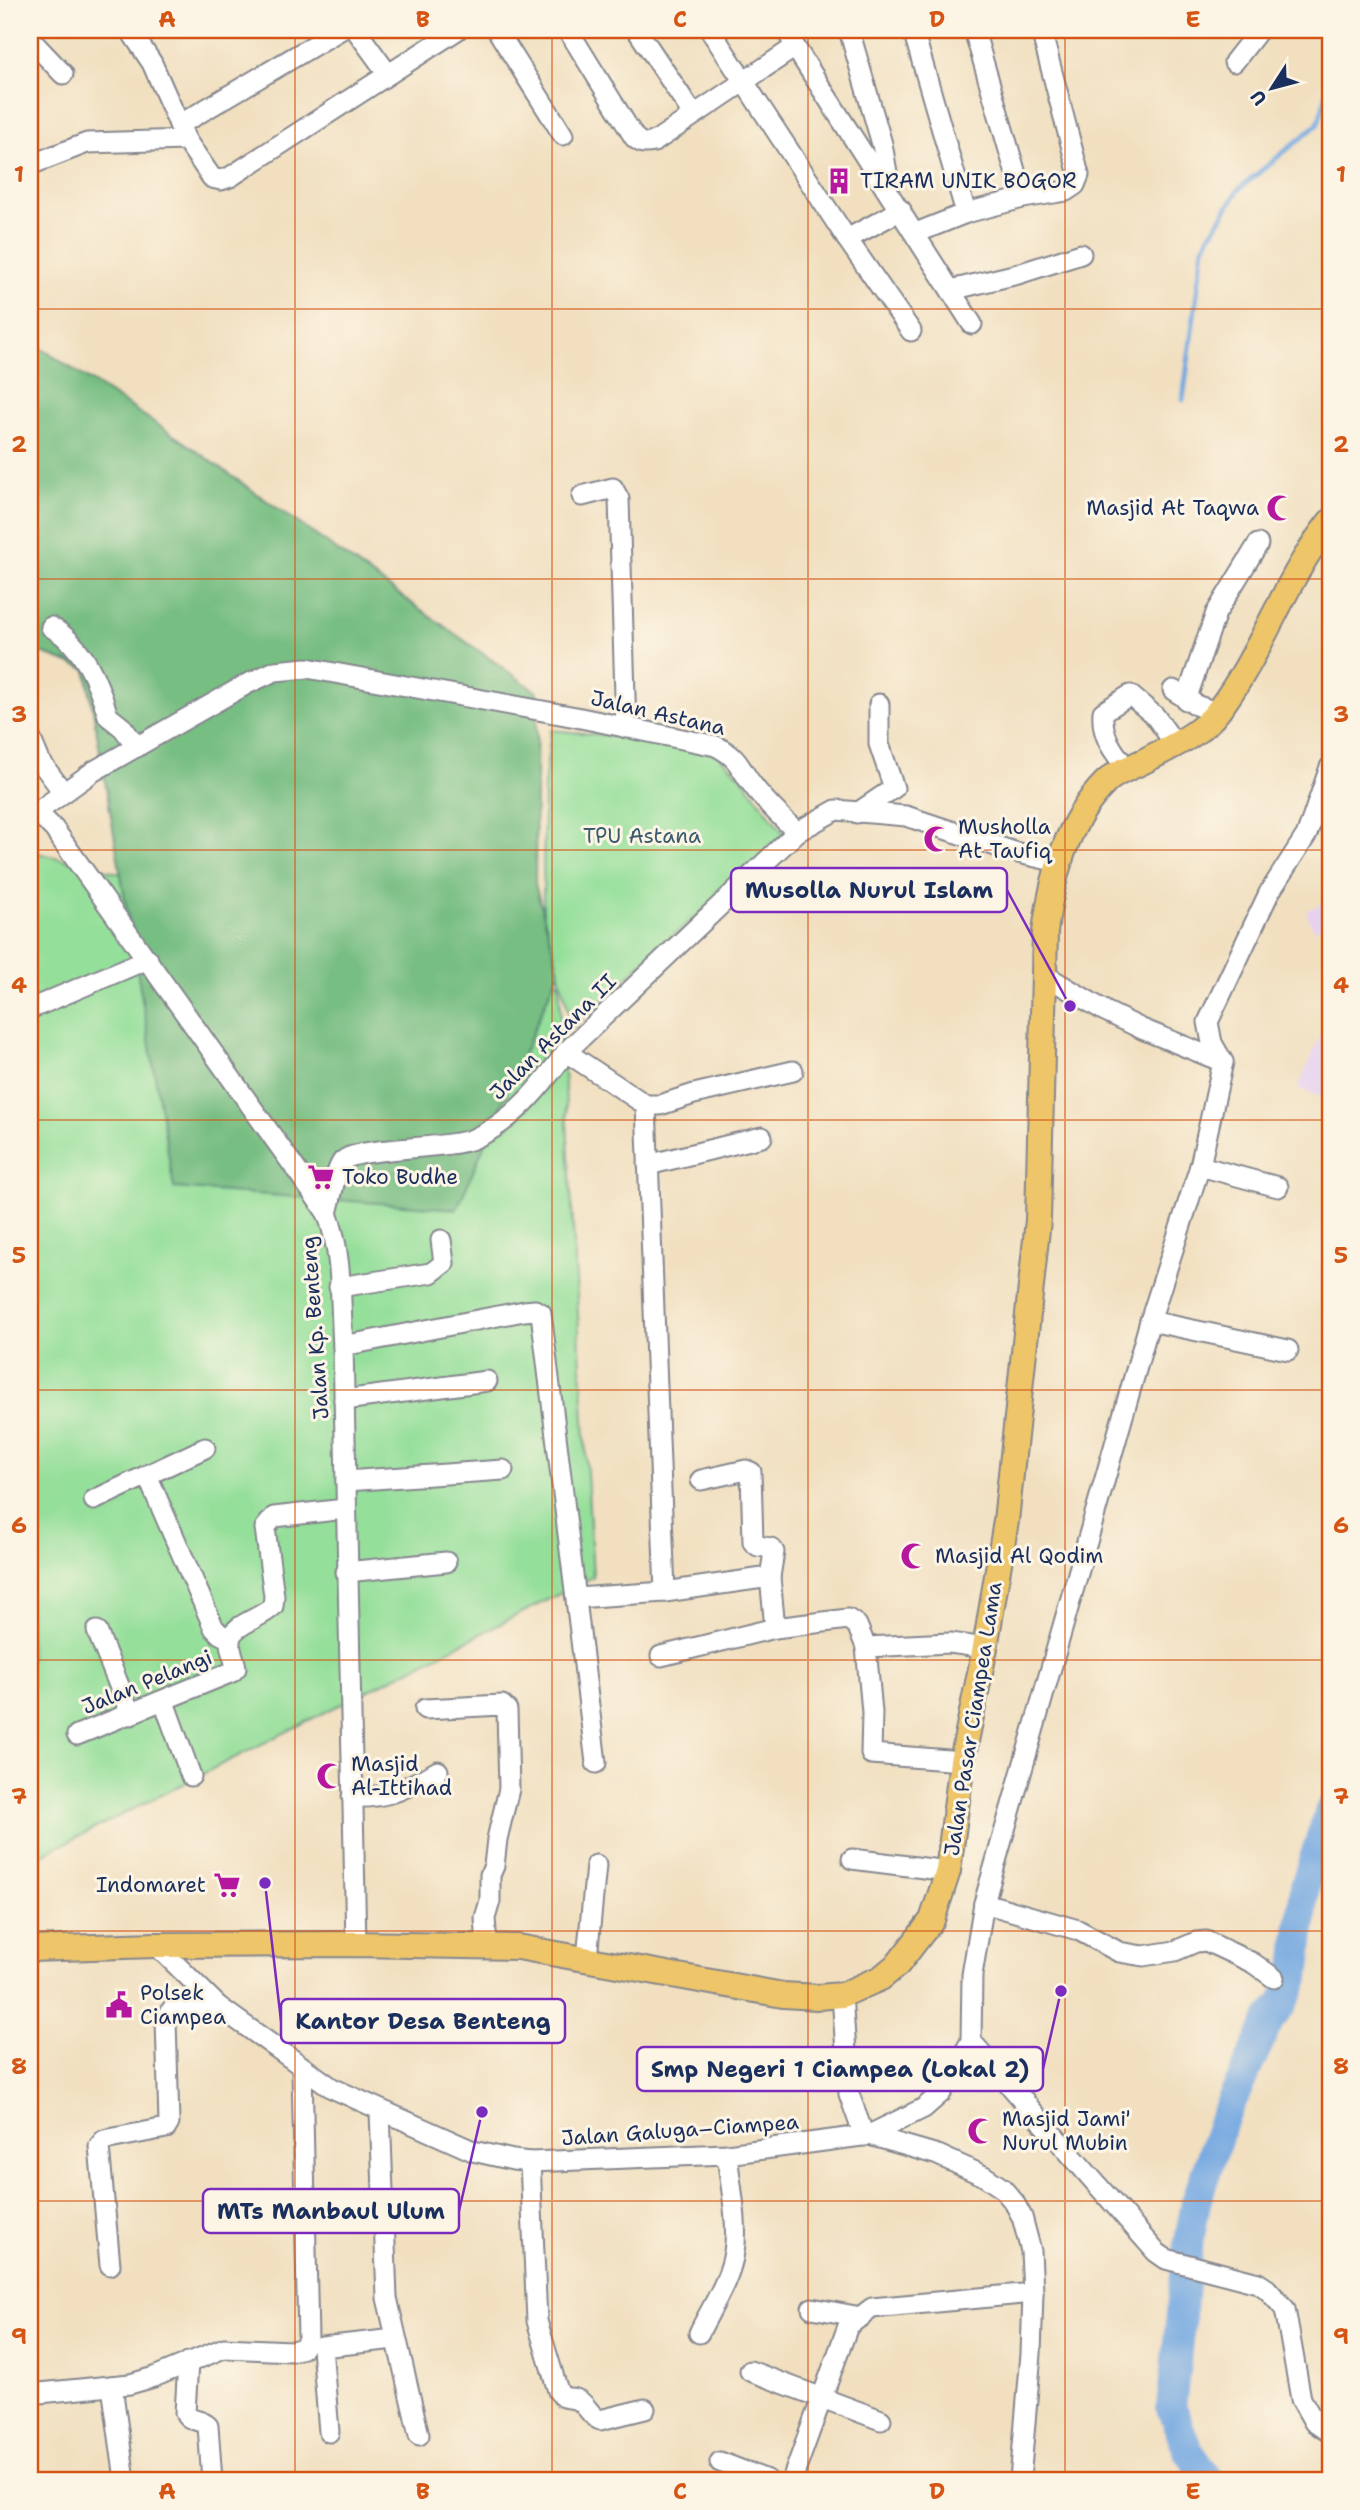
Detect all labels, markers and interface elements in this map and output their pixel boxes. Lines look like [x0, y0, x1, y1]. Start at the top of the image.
text: A [158, 4, 176, 34]
text: B [416, 4, 430, 34]
text: C [673, 4, 687, 34]
text: D [929, 4, 945, 34]
text: E [1185, 4, 1201, 34]
north arrow [1238, 52, 1308, 122]
text: U [1245, 85, 1273, 110]
text: 1 [14, 159, 24, 189]
text: 1 [1336, 159, 1346, 189]
building icon: TIRAM UNIK BOGOR [824, 166, 854, 196]
place label: TIRAM UNIK BOGOR [860, 167, 1076, 195]
text: 2 [11, 429, 27, 459]
text: 2 [1333, 429, 1349, 459]
mosque icon: Masjid At Taqwa [1265, 493, 1295, 523]
place label: Masjid At Taqwa [1086, 494, 1259, 522]
street label: Jalan Astana [588, 684, 728, 742]
text: 3 [11, 699, 27, 729]
text: 3 [1333, 699, 1349, 729]
place label: Musholla At Taufiq [958, 813, 1053, 865]
park label: TPU Astana [583, 822, 701, 850]
mosque icon: Musholla At Taufiq [922, 824, 952, 854]
callout: Musolla Nurul Islam [731, 868, 1007, 912]
text: Musolla Nurul Islam [745, 875, 993, 905]
street label: Jalan Astana II [484, 968, 622, 1106]
text: 4 [11, 970, 27, 1000]
text: 4 [1333, 970, 1349, 1000]
supermarket icon: Toko Budhe [306, 1162, 336, 1192]
place label: Toko Budhe [342, 1163, 458, 1191]
street label: Jalan Kp. Benteng [295, 1235, 335, 1421]
text: 5 [12, 1240, 26, 1270]
text: 5 [1334, 1240, 1348, 1270]
text: 6 [11, 1510, 27, 1540]
text: 6 [1333, 1510, 1349, 1540]
mosque icon: Masjid Al Qodim [899, 1541, 929, 1571]
place label: Masjid Al Qodim [935, 1542, 1103, 1570]
street label: Jalan Pasar Ciampea Lama [937, 1580, 1009, 1858]
street label: Jalan Pelangi [78, 1643, 216, 1721]
place label: Masjid Al-Ittihad [351, 1750, 452, 1802]
mosque icon: Masjid Al-Ittihad [315, 1761, 345, 1791]
text: 7 [11, 1781, 27, 1811]
text: 7 [1333, 1781, 1349, 1811]
supermarket icon: Indomaret [212, 1870, 242, 1900]
place label: Indomaret [96, 1871, 206, 1899]
place label: Polsek Ciampea [140, 1979, 226, 2031]
public building icon: Polsek Ciampea [104, 1990, 134, 2020]
callout: Kantor Desa Benteng [281, 1999, 565, 2043]
text: Kantor Desa Benteng [295, 2006, 551, 2036]
callout: Smp Negeri 1 Ciampea (Lokal 2) [637, 2047, 1043, 2091]
text: 8 [11, 2051, 27, 2081]
text: 8 [1333, 2051, 1349, 2081]
text: Smp Negeri 1 Ciampea (Lokal 2) [651, 2054, 1029, 2084]
place label: Masjid Jami' Nurul Mubin [1002, 2105, 1131, 2157]
street label: Jalan Galuga–Ciampea [560, 2108, 800, 2152]
mosque icon: Masjid Jami' Nurul Mubin [966, 2116, 996, 2146]
callout: MTs Manbaul Ulum [203, 2189, 459, 2233]
text: MTs Manbaul Ulum [217, 2196, 445, 2226]
text: 9 [11, 2321, 27, 2351]
text: 9 [1333, 2321, 1349, 2351]
text: A [158, 2476, 176, 2506]
text: B [416, 2476, 430, 2506]
text: C [673, 2476, 687, 2506]
text: D [929, 2476, 945, 2506]
text: E [1185, 2476, 1201, 2506]

